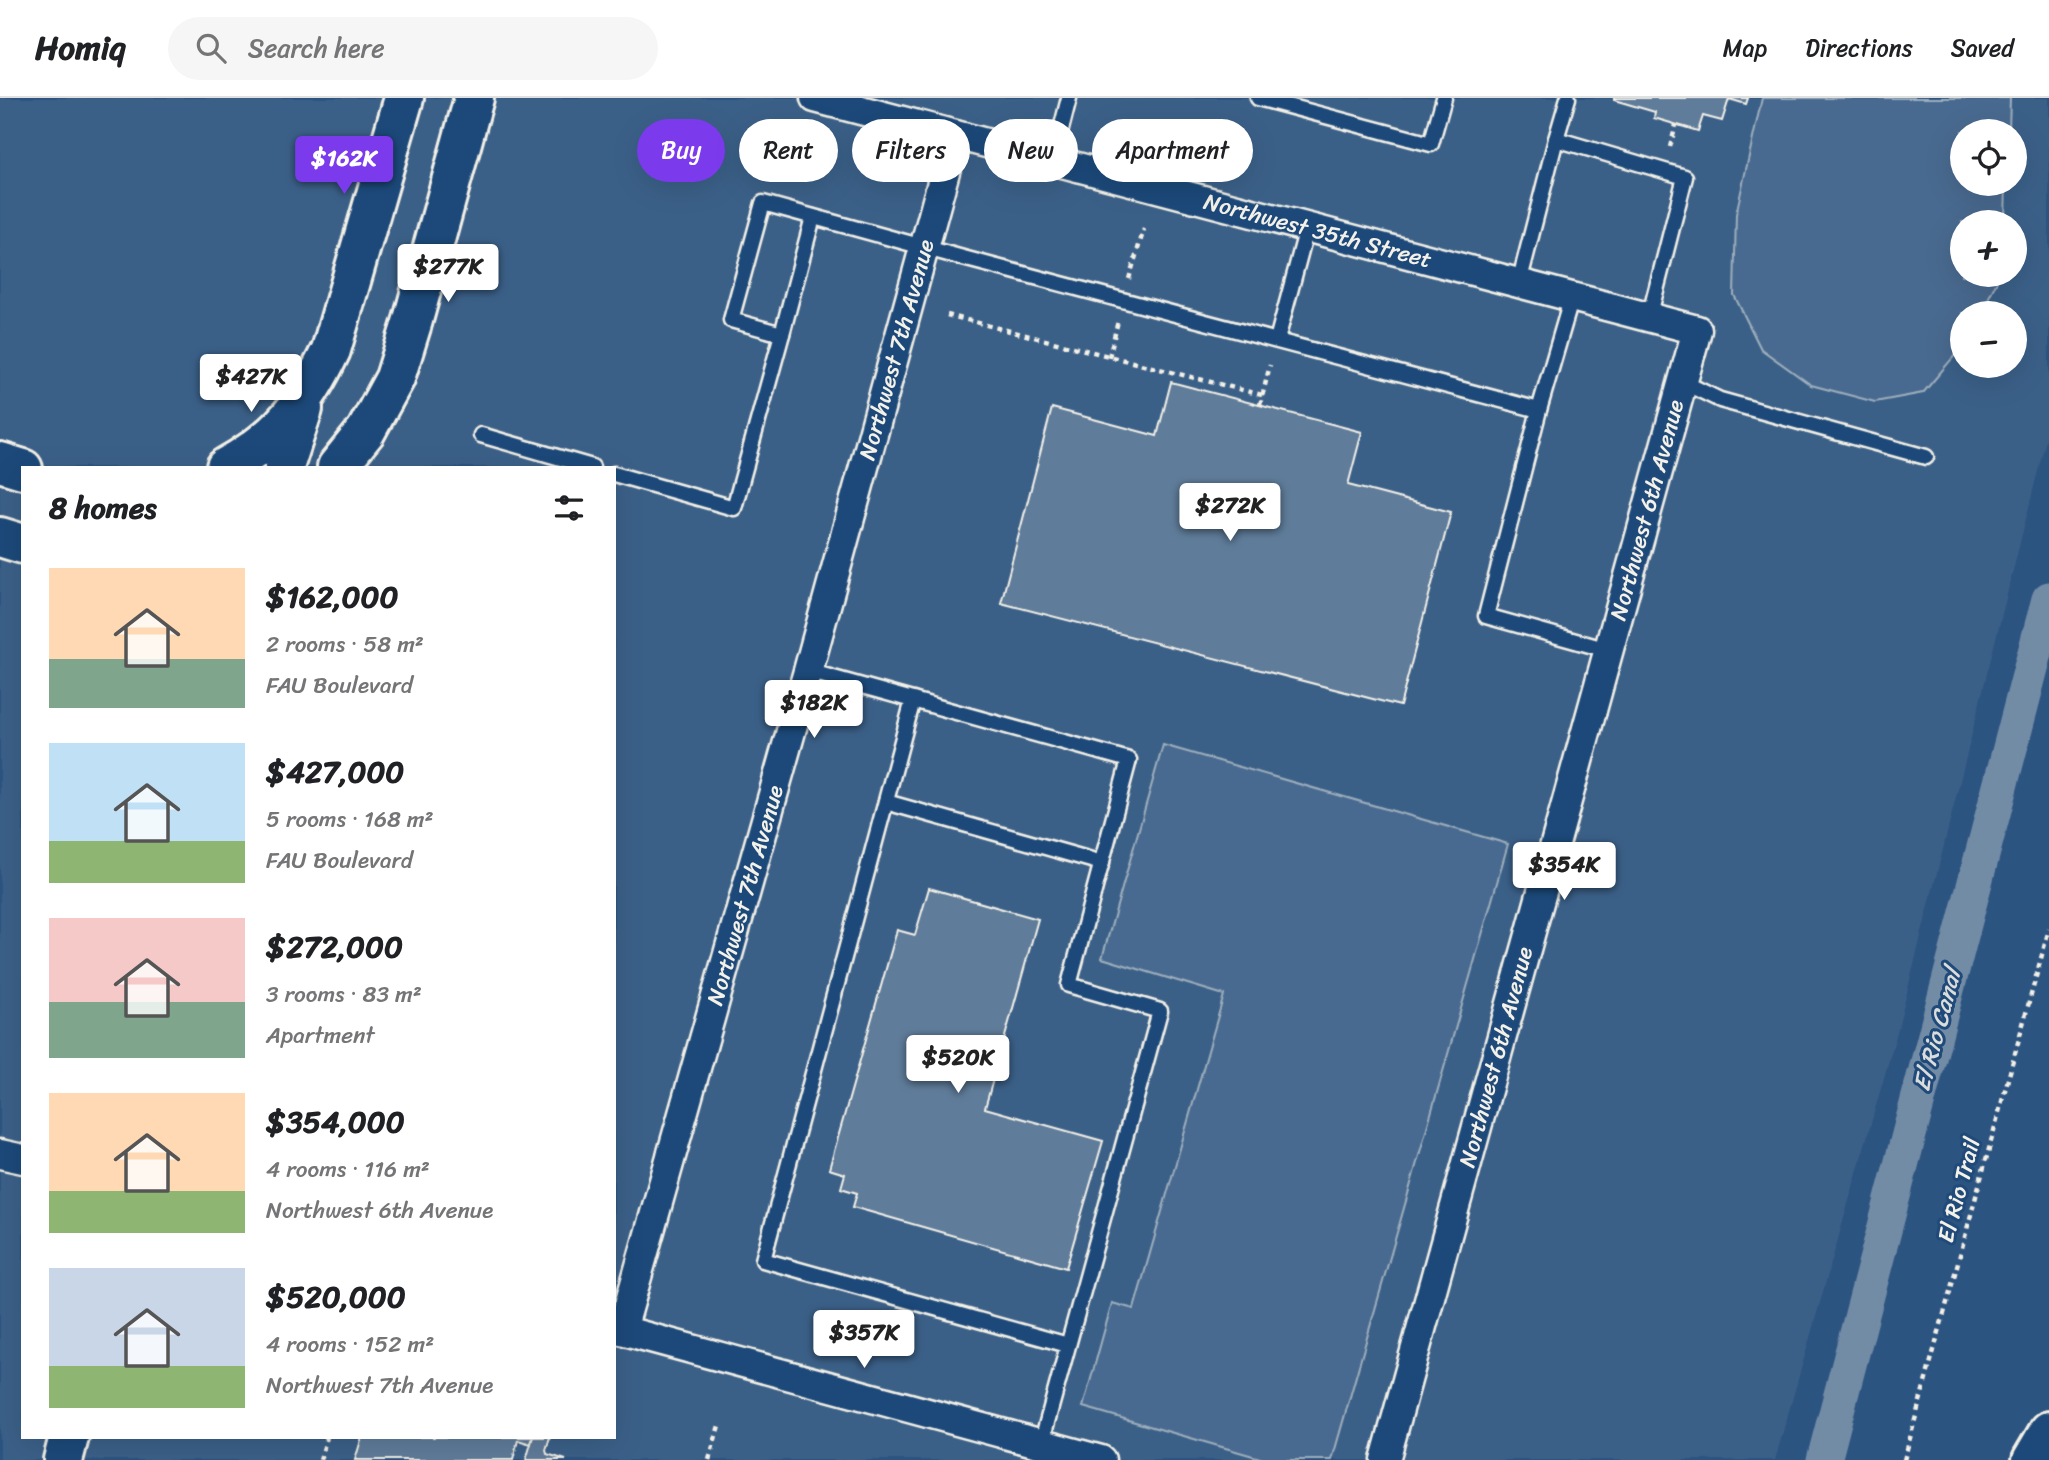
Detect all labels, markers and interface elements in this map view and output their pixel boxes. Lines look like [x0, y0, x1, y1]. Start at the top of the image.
search box [168, 17, 658, 80]
text: Homiq [35, 19, 126, 77]
text: Search here [248, 25, 385, 71]
text: Map [1723, 27, 1767, 69]
text: Directions [1805, 27, 1913, 69]
text: Saved [1951, 27, 2014, 69]
icon: search [192, 29, 230, 67]
chip: Buy [637, 119, 725, 182]
chip: Rent [739, 119, 838, 182]
chip: Filters [852, 119, 970, 182]
chip: New [984, 119, 1078, 182]
chip: Apartment [1092, 119, 1253, 182]
map controls [1950, 119, 2027, 378]
button: locate [1950, 119, 2027, 196]
pin: $162K [295, 136, 393, 196]
text: $162K [311, 138, 377, 179]
street label: Northwest 35th Street [1199, 181, 1437, 280]
button: + [1950, 210, 2027, 287]
street label: Northwest 7th Avenue [846, 234, 946, 465]
pin: $277K [399, 244, 497, 304]
text: $277K [414, 246, 483, 287]
button: − [1950, 301, 2027, 378]
pin: $427K [202, 354, 300, 414]
text: $427K [216, 356, 286, 397]
street label: Northwest 6th Avenue [1598, 395, 1696, 625]
text: 8 homes [49, 481, 157, 535]
pin: $272K [1181, 484, 1279, 543]
text: $272K [1195, 485, 1265, 526]
icon: filters [550, 489, 588, 527]
text: $162,000 [266, 570, 398, 624]
icon: home [105, 596, 189, 680]
text: 2 rooms · 58 m² [266, 624, 424, 665]
text: FAU Boulevard [266, 665, 413, 706]
pin: $182K [765, 680, 863, 740]
text: $182K [781, 682, 847, 723]
text: $427,000 [266, 745, 404, 799]
icon: home [105, 771, 189, 855]
street label: Northwest 7th Avenue [694, 780, 795, 1010]
text: 5 rooms · 168 m² [266, 799, 434, 840]
text: FAU Boulevard [266, 840, 413, 881]
pin: $354K [1515, 842, 1613, 902]
text: $354K [1529, 844, 1599, 885]
text: $272,000 [266, 920, 403, 974]
street label: Northwest 6th Avenue [1447, 942, 1545, 1172]
icon: home [105, 946, 189, 1030]
water label: El Rio Canal [1901, 959, 1975, 1096]
text: 3 rooms · 83 m² [266, 974, 422, 1015]
text: Apartment [266, 1015, 375, 1056]
pin: $520K [909, 1035, 1007, 1095]
text: $520K [922, 1037, 994, 1078]
text: $354,000 [266, 1095, 405, 1149]
icon: home [105, 1121, 189, 1205]
street label: El Rio Trail [1925, 1132, 1993, 1247]
text: 4 rooms · 116 m² [266, 1149, 430, 1190]
text: Northwest 6th Avenue [266, 1190, 493, 1231]
text: $520,000 [266, 1270, 406, 1324]
icon: home [105, 1296, 189, 1380]
pin: $357K [815, 1310, 913, 1370]
text: $357K [829, 1312, 899, 1353]
text: 4 rooms · 152 m² [266, 1324, 434, 1365]
text: Northwest 7th Avenue [266, 1365, 493, 1406]

